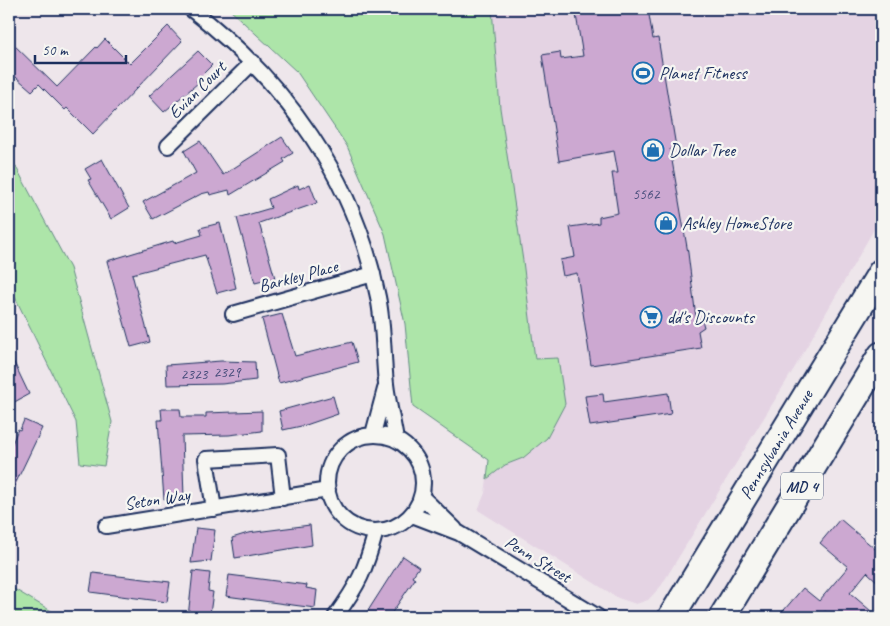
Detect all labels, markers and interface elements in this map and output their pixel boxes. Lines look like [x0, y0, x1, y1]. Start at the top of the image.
scale bar [35, 32, 126, 64]
text: 50 m [42, 41, 69, 60]
street label: Evian Court [164, 55, 232, 123]
sports icon: Planet Fitness [631, 61, 655, 85]
place label: Planet Fitness [659, 62, 748, 84]
shop icon: Dollar Tree [641, 138, 665, 162]
place label: Dollar Tree [669, 139, 736, 161]
house number: 5562 [632, 185, 661, 204]
shop icon: Ashley HomeStore [654, 211, 678, 235]
place label: Ashley HomeStore [682, 212, 792, 234]
street label: Barkley Place [256, 255, 341, 297]
supermarket icon: dd's Discounts [639, 305, 663, 329]
place label: dd's Discounts [667, 306, 756, 328]
house number: 2329 [213, 363, 242, 382]
house number: 2323 [180, 365, 209, 384]
street label: Pennsylvania Avenue [734, 385, 818, 503]
road number: MD 4 [781, 472, 823, 500]
street label: Seton Way [123, 483, 193, 515]
street label: Penn Street [501, 531, 577, 588]

